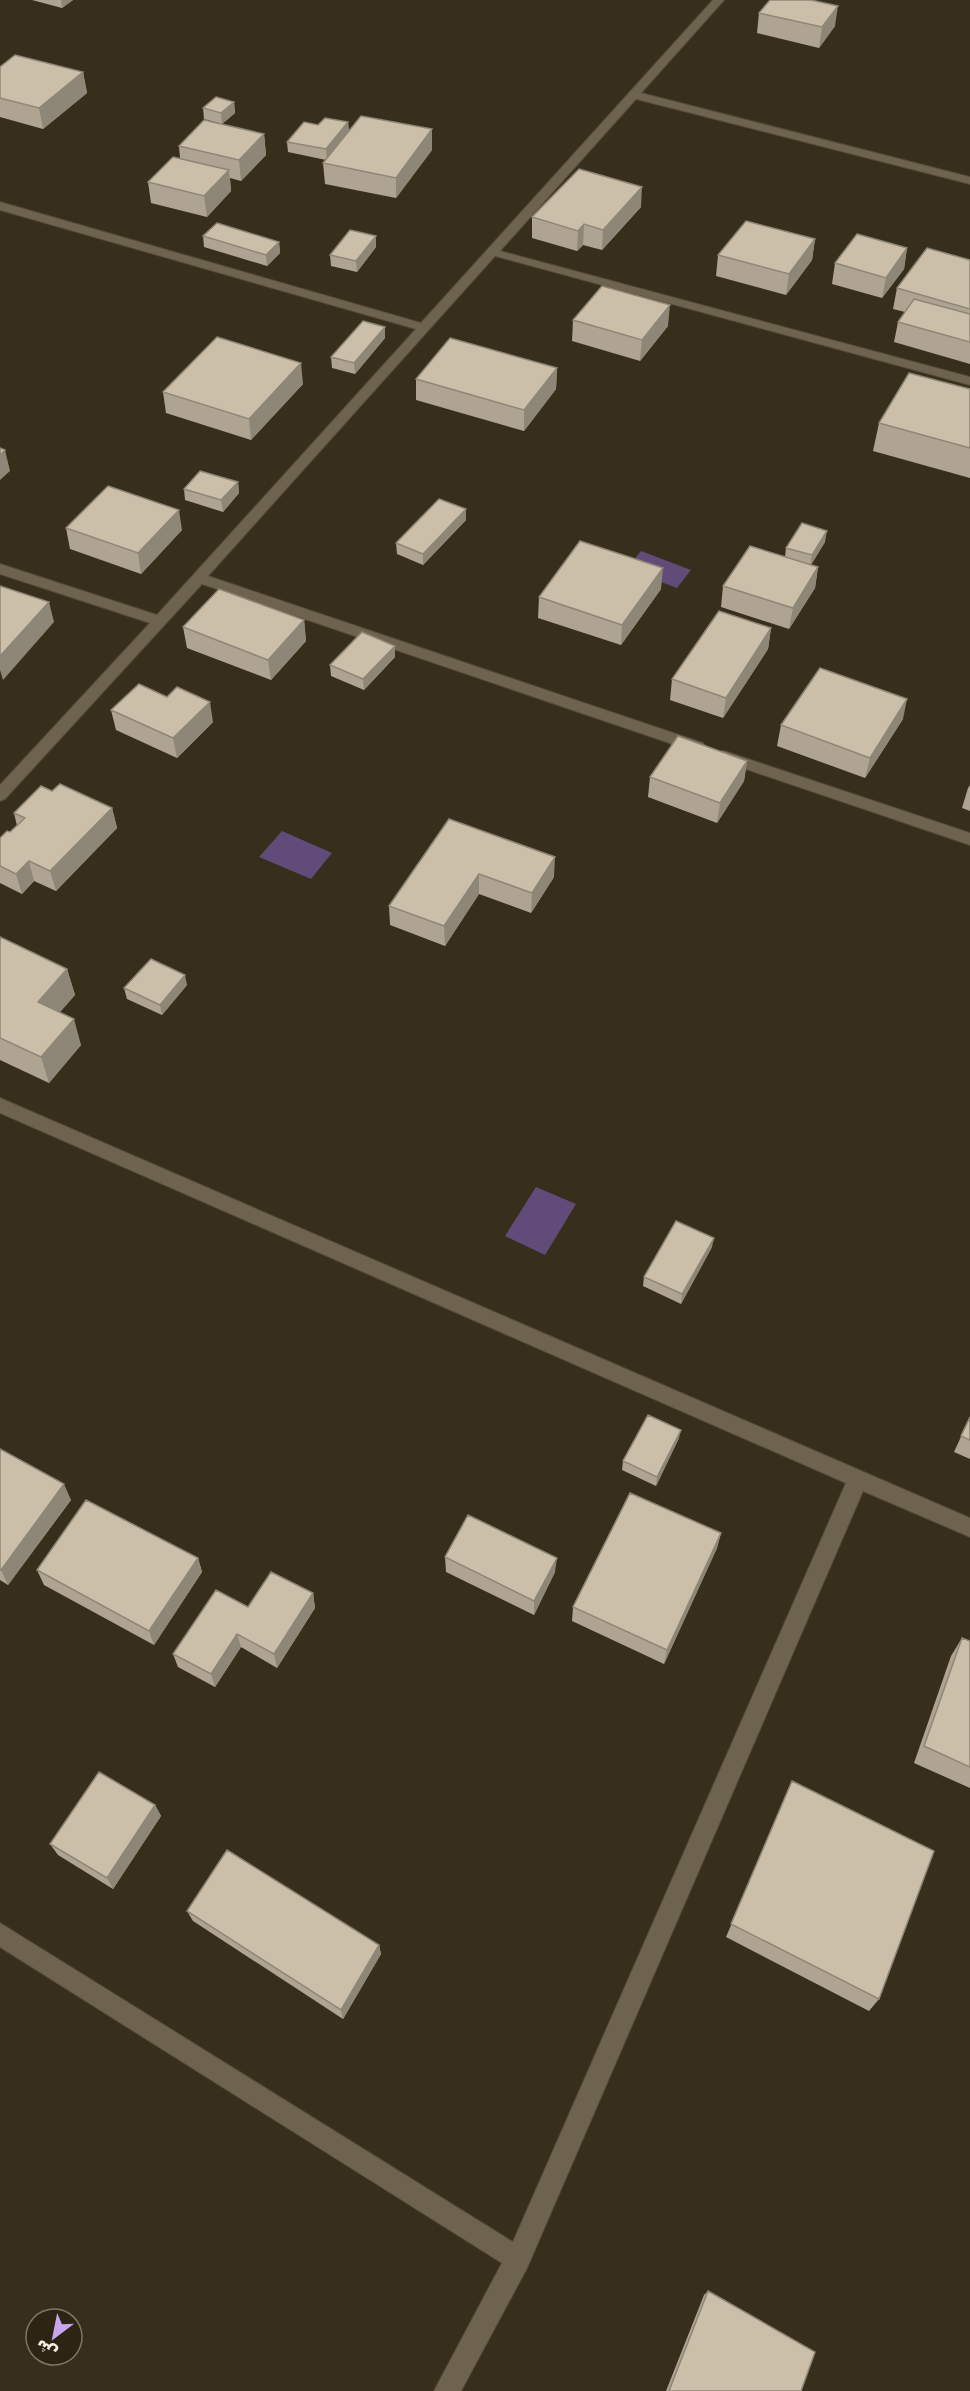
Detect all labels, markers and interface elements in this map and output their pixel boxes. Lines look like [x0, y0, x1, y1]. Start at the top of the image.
north arrow [24, 2307, 84, 2367]
text: ش [32, 2335, 61, 2363]

